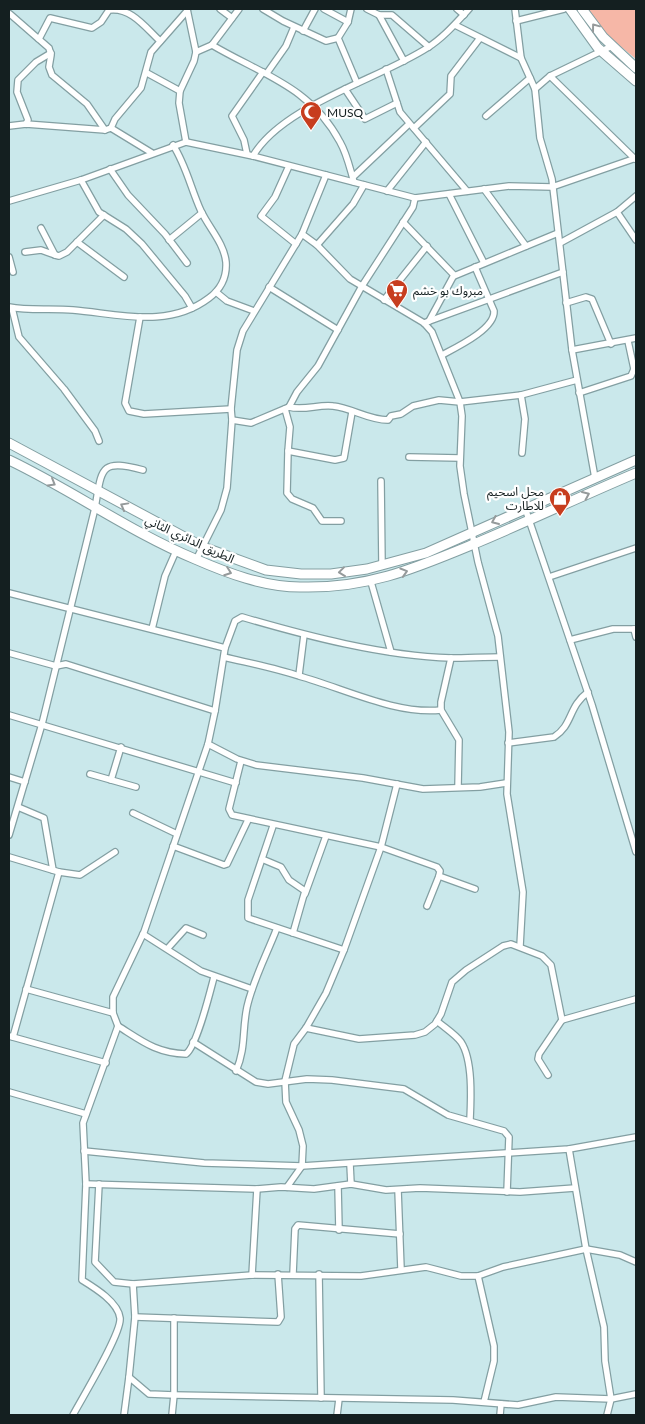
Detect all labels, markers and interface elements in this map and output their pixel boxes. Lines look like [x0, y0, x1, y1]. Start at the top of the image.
one-way arrow [593, 24, 601, 33]
mosque icon: MUSQ [299, 100, 323, 131]
place label: MUSQ [327, 105, 363, 120]
supermarket icon: مبروك بو خشم [385, 278, 409, 309]
place label: مبروك بو خشم [413, 283, 483, 300]
one-way arrow [46, 476, 55, 486]
place label: محل اسحيم للاطارت [487, 484, 544, 513]
shop icon: محل اسحيم للاطارت [548, 486, 572, 517]
one-way arrow [581, 491, 590, 501]
one-way arrow [120, 502, 129, 512]
street label: الطريق الدائري الثاني [142, 512, 237, 569]
one-way arrow [491, 515, 500, 526]
one-way arrow [223, 566, 231, 576]
one-way arrow [338, 566, 346, 577]
one-way arrow [399, 568, 408, 578]

